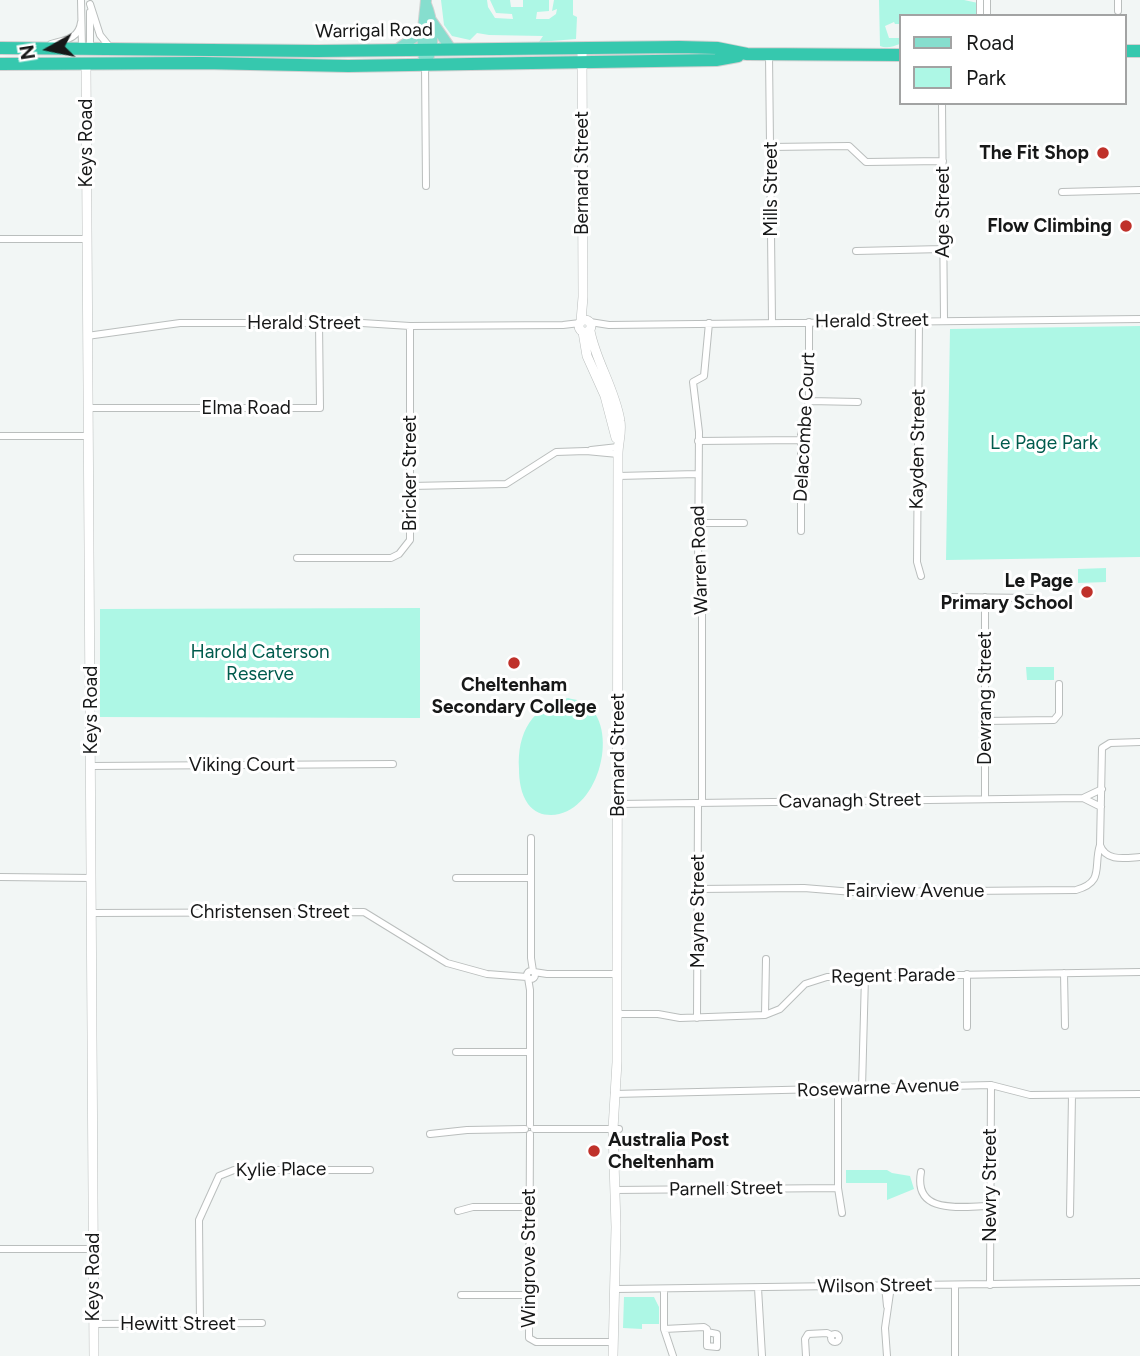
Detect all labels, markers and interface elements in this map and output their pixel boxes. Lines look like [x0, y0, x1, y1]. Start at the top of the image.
north arrow [14, 14, 84, 84]
legend [898, 14, 1126, 105]
street label: Warrigal Road [315, 19, 433, 43]
text: Road [966, 30, 1014, 55]
text: N [15, 43, 40, 61]
text: Park [966, 65, 1006, 90]
street label: Keys Road [75, 99, 97, 187]
street label: Bernard Street [571, 111, 593, 235]
street label: Mills Street [760, 141, 782, 237]
place label: The Fit Shop [980, 142, 1089, 164]
marker: The Fit Shop [1095, 145, 1111, 161]
street label: Age Street [932, 166, 954, 258]
place label: Flow Climbing [987, 215, 1112, 237]
marker: Flow Climbing [1118, 218, 1134, 234]
street label: Herald Street [815, 309, 929, 333]
street label: Herald Street [247, 312, 361, 334]
street label: Delacombe Court [790, 352, 820, 502]
street label: Kayden Street [906, 388, 930, 510]
street label: Elma Road [201, 397, 291, 419]
street label: Bricker Street [399, 415, 421, 531]
park label: Le Page Park [990, 432, 1098, 454]
street label: Warren Road [687, 505, 713, 615]
place label: Le Page Primary School [941, 570, 1073, 614]
marker: Le Page Primary School [1079, 584, 1095, 600]
street label: Dewrang Street [974, 631, 996, 765]
park label: Harold Caterson Reserve [190, 641, 330, 685]
marker: Cheltenham Secondary College [506, 655, 522, 671]
street label: Keys Road [80, 666, 102, 754]
place label: Cheltenham Secondary College [432, 674, 596, 718]
street label: Bernard Street [607, 693, 629, 817]
street label: Viking Court [189, 754, 295, 776]
street label: Cavanagh Street [779, 788, 921, 814]
street label: Mayne Street [687, 854, 709, 968]
street label: Fairview Avenue [846, 880, 984, 902]
street label: Christensen Street [190, 901, 350, 923]
street label: Regent Parade [831, 964, 955, 988]
street label: Rosewarne Avenue [796, 1074, 960, 1102]
street label: Newry Street [979, 1128, 1001, 1242]
place label: Australia Post Cheltenham [608, 1129, 729, 1173]
marker: Australia Post Cheltenham [586, 1143, 602, 1159]
street label: Kylie Place [236, 1158, 326, 1182]
street label: Parnell Street [669, 1177, 783, 1201]
street label: Wingrove Street [518, 1188, 540, 1328]
street label: Keys Road [82, 1233, 104, 1321]
street label: Wilson Street [817, 1274, 933, 1298]
street label: Hewitt Street [120, 1313, 236, 1335]

